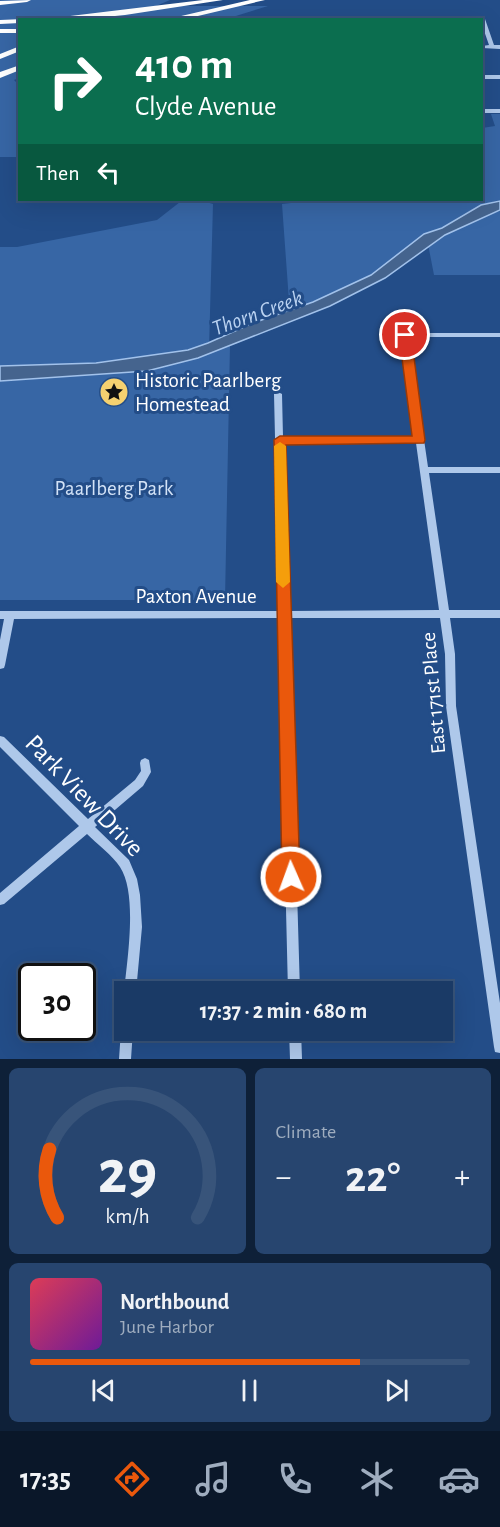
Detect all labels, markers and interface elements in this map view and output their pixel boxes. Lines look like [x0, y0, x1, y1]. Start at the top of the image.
icon: right [36, 42, 114, 120]
text: 410 m [135, 44, 233, 86]
text: Clyde Avenue [135, 93, 276, 120]
icon: left [92, 156, 125, 189]
text: Then [36, 162, 80, 184]
water label: Thorn Creek [209, 286, 306, 339]
pin [379, 309, 430, 360]
icon: arrive [388, 318, 421, 351]
place label: Historic Paarlberg Homestead [135, 370, 282, 415]
place icon: Historic Paarlberg Homestead [98, 376, 130, 408]
park label: Paarlberg Park [55, 478, 174, 499]
street label: Paxton Avenue [135, 586, 257, 607]
street label: East 171st Place [418, 631, 449, 755]
street label: Park View Drive [20, 730, 149, 862]
position arrow [259, 845, 323, 909]
speed limit sign: 30 [18, 963, 96, 1041]
text: 17:37 · 2 min · 680 m [200, 1000, 367, 1022]
text: Climate [276, 1122, 336, 1142]
text: 29 [97, 1142, 157, 1204]
text: 22° [345, 1155, 401, 1200]
text: − [276, 1161, 291, 1194]
text: + [454, 1161, 470, 1194]
text: km/h [105, 1206, 149, 1227]
text: Northbound [120, 1291, 229, 1313]
text: June Harbor [120, 1317, 214, 1337]
icon: previous [87, 1374, 120, 1407]
icon: pause [233, 1374, 266, 1407]
icon: next [380, 1374, 413, 1407]
icon: directions [111, 1458, 153, 1500]
icon: music [192, 1458, 234, 1500]
icon: phone [274, 1458, 316, 1500]
icon: climate [356, 1458, 398, 1500]
icon: car [438, 1458, 480, 1500]
text: 17:35 [20, 1465, 71, 1492]

